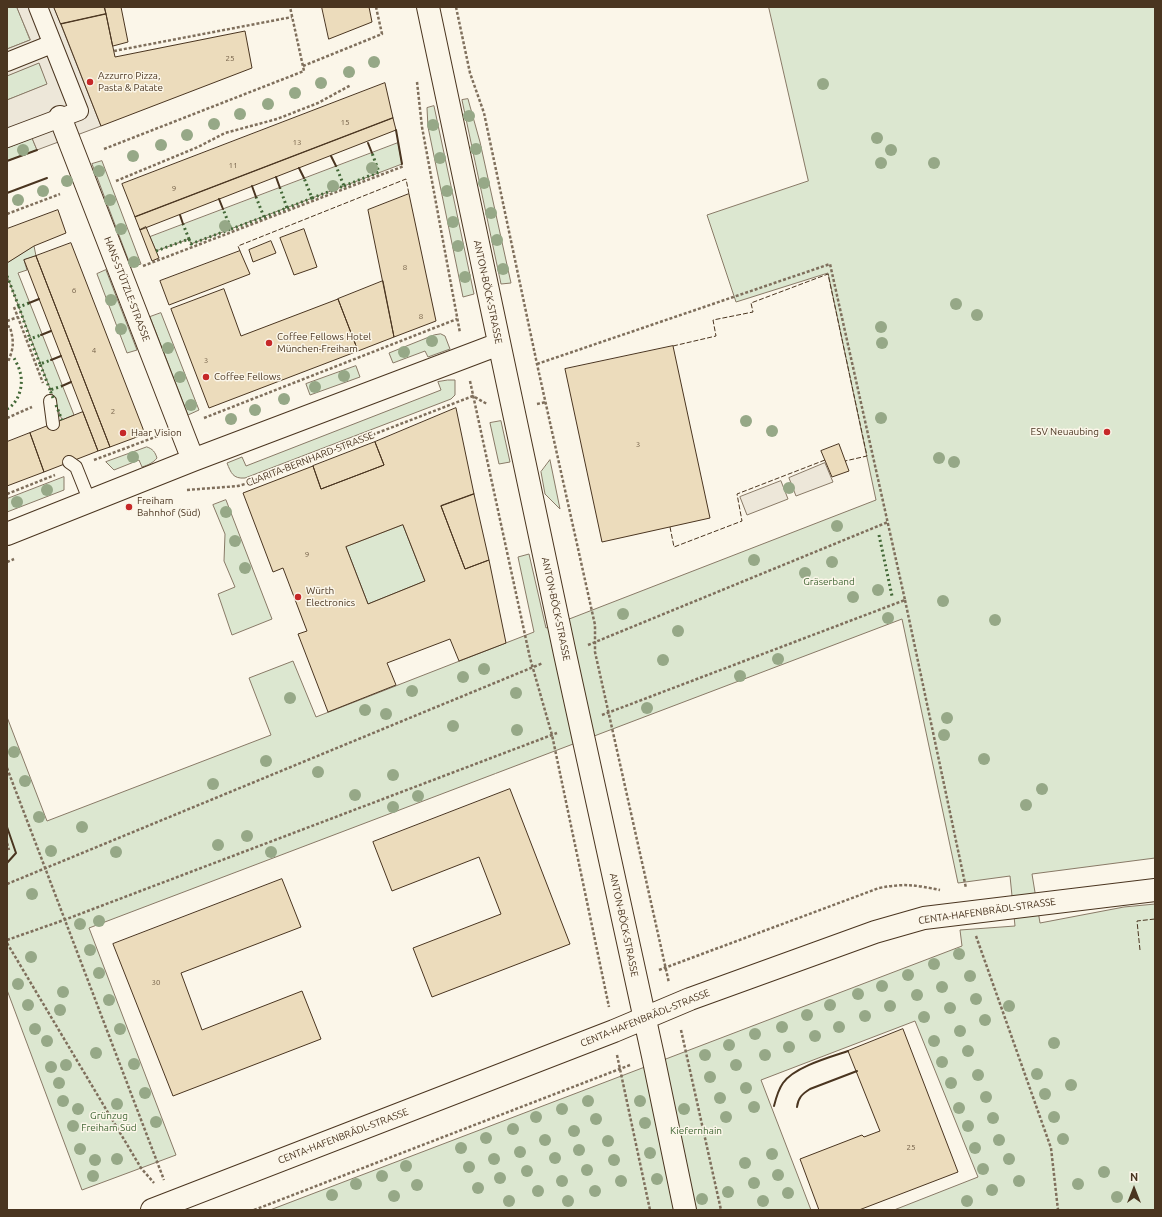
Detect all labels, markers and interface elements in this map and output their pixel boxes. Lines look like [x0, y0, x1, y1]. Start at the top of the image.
house number: 25 [225, 53, 235, 63]
place label: Azzurro Pizza, Pasta & Patate [98, 70, 163, 94]
marker: Azzurro Pizza, Pasta & Patate [85, 77, 95, 87]
house number: 15 [340, 117, 350, 127]
house number: 13 [292, 137, 302, 147]
house number: 11 [228, 160, 238, 170]
house number: 9 [172, 183, 176, 193]
street label: HANS-STÜTZLE-STRASSE [101, 235, 153, 343]
street label: ANTON-BÖCK-STRASSE [471, 239, 505, 345]
house number: 8 [403, 262, 407, 272]
house number: 6 [72, 285, 76, 295]
house number: 8 [419, 311, 423, 321]
place label: Coffee Fellows Hotel München-Freiham [277, 331, 371, 354]
marker: Coffee Fellows Hotel München-Freiham [264, 338, 274, 348]
house number: 4 [92, 345, 96, 355]
house number: 3 [204, 355, 208, 365]
place label: Coffee Fellows [214, 371, 281, 383]
marker: Coffee Fellows [201, 372, 211, 382]
house number: 2 [111, 406, 115, 416]
place label: ESV Neuaubing [1031, 426, 1099, 438]
place label: Haar Vision [131, 427, 182, 439]
marker: ESV Neuaubing [1102, 427, 1112, 437]
marker: Haar Vision [118, 428, 128, 438]
street label: CLARITA-BERNHARD-STRASSE [244, 429, 376, 489]
house number: 3 [636, 439, 640, 449]
place label: Freiham Bahnhof (Süd) [137, 495, 201, 518]
marker: Freiham Bahnhof (Süd) [124, 502, 134, 512]
house number: 9 [305, 549, 309, 559]
street label: ANTON-BÖCK-STRASSE [539, 556, 573, 662]
park label: Gräserband [803, 576, 855, 588]
place label: Würth Electronics [306, 585, 355, 608]
marker: Würth Electronics [293, 592, 303, 602]
street label: ANTON-BÖCK-STRASSE [607, 872, 641, 978]
street label: CENTA-HAFENBRÄDL-STRASSE [917, 895, 1057, 927]
house number: 30 [151, 977, 161, 987]
street label: CENTA-HAFENBRÄDL-STRASSE [578, 986, 712, 1050]
street label: CENTA-HAFENBRÄDL-STRASSE [276, 1106, 410, 1166]
park label: Grünzug Freiham Süd [81, 1110, 137, 1134]
park label: Kiefernhain [670, 1125, 722, 1137]
house number: 25 [906, 1142, 916, 1152]
north arrow [1114, 1169, 1154, 1209]
text: N [1130, 1171, 1138, 1183]

